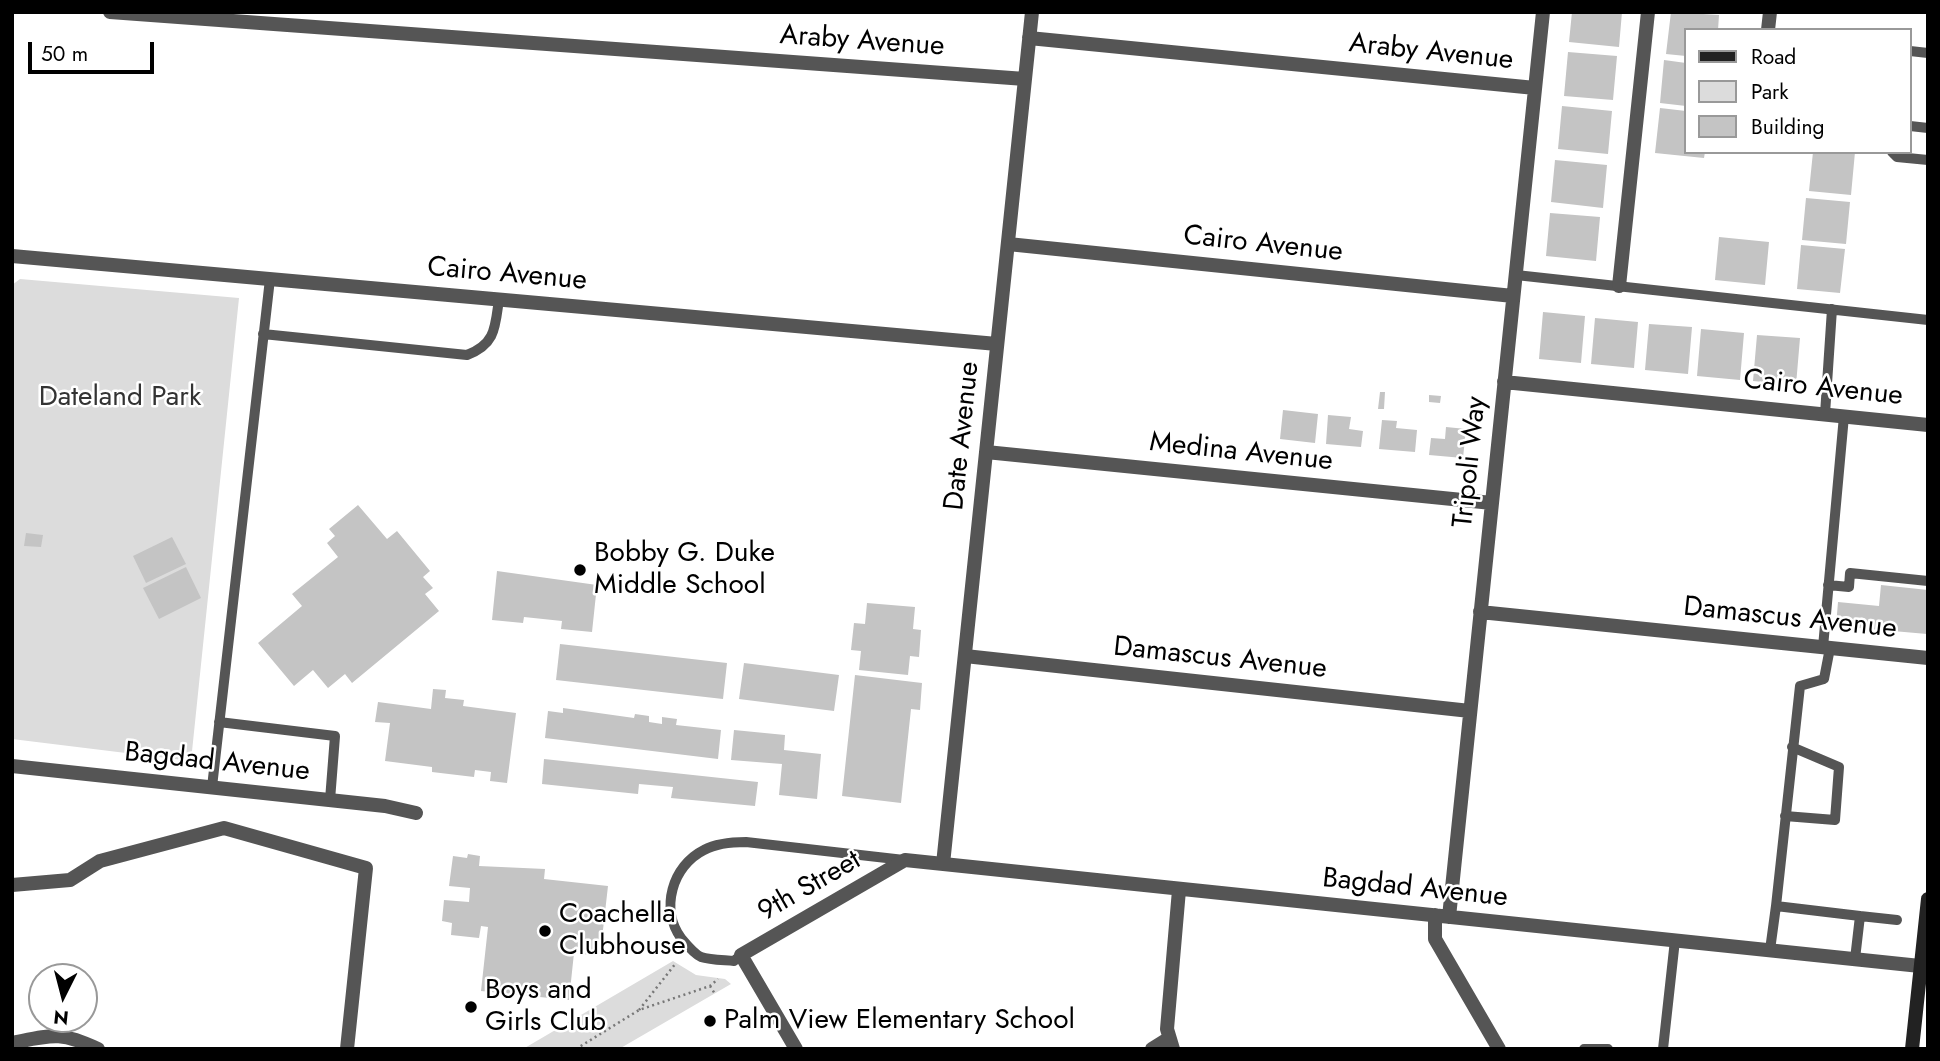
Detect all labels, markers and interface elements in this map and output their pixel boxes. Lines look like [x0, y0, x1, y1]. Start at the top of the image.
street label: Araby Avenue [779, 19, 945, 65]
scale bar [32, 28, 158, 72]
street label: Araby Avenue [1347, 28, 1515, 78]
legend [1685, 28, 1912, 154]
text: 50 m [41, 39, 88, 69]
text: Road [1751, 42, 1796, 72]
text: Park [1751, 77, 1788, 107]
text: Building [1751, 112, 1824, 142]
street label: Cairo Avenue [1182, 220, 1344, 270]
street label: Cairo Avenue [426, 251, 588, 299]
street label: Date Avenue [938, 360, 988, 512]
street label: Cairo Avenue [1742, 364, 1904, 414]
park label: Dateland Park [39, 381, 201, 415]
street label: Tripoli Way [1447, 395, 1495, 529]
street label: Medina Avenue [1148, 427, 1334, 479]
place label: Bobby G. Duke Middle School [594, 537, 775, 603]
marker: Bobby G. Duke Middle School [572, 562, 588, 578]
street label: Damascus Avenue [1682, 591, 1898, 647]
street label: Damascus Avenue [1112, 631, 1328, 687]
street label: Bagdad Avenue [123, 737, 311, 789]
street label: 9th Street [753, 844, 867, 930]
street label: Bagdad Avenue [1321, 863, 1509, 915]
place label: Coachella Clubhouse [559, 898, 686, 964]
marker: Coachella Clubhouse [537, 923, 553, 939]
north arrow [28, 963, 98, 1033]
place label: Boys and Girls Club [485, 974, 606, 1040]
marker: Boys and Girls Club [463, 999, 479, 1015]
text: N [52, 1003, 70, 1032]
place label: Palm View Elementary School [724, 1004, 1075, 1038]
marker: Palm View Elementary School [702, 1013, 718, 1029]

